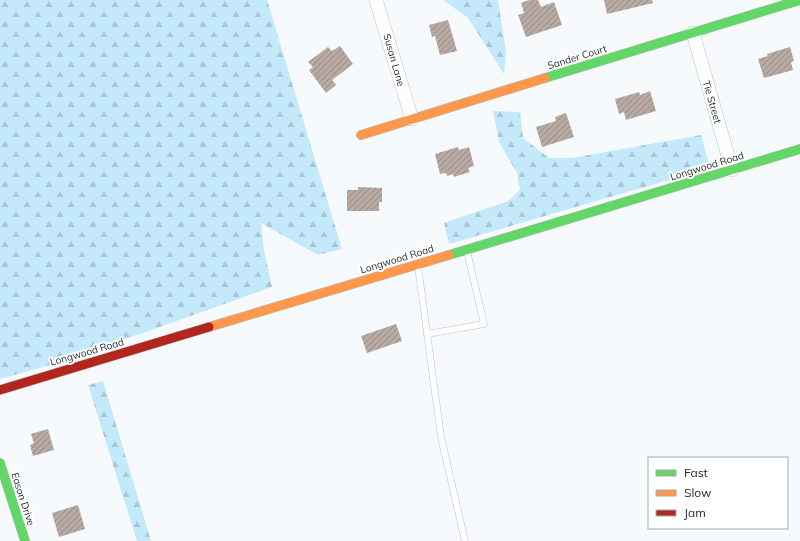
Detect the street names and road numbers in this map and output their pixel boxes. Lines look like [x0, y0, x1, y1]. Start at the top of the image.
street label: Susan Lane [380, 32, 408, 88]
street label: Sander Court [546, 42, 609, 72]
street label: Tie Street [700, 79, 724, 125]
street label: Longwood Road [669, 149, 745, 183]
street label: Longwood Road [359, 242, 435, 276]
street label: Longwood Road [49, 335, 125, 369]
street label: Eason Drive [8, 471, 38, 527]

